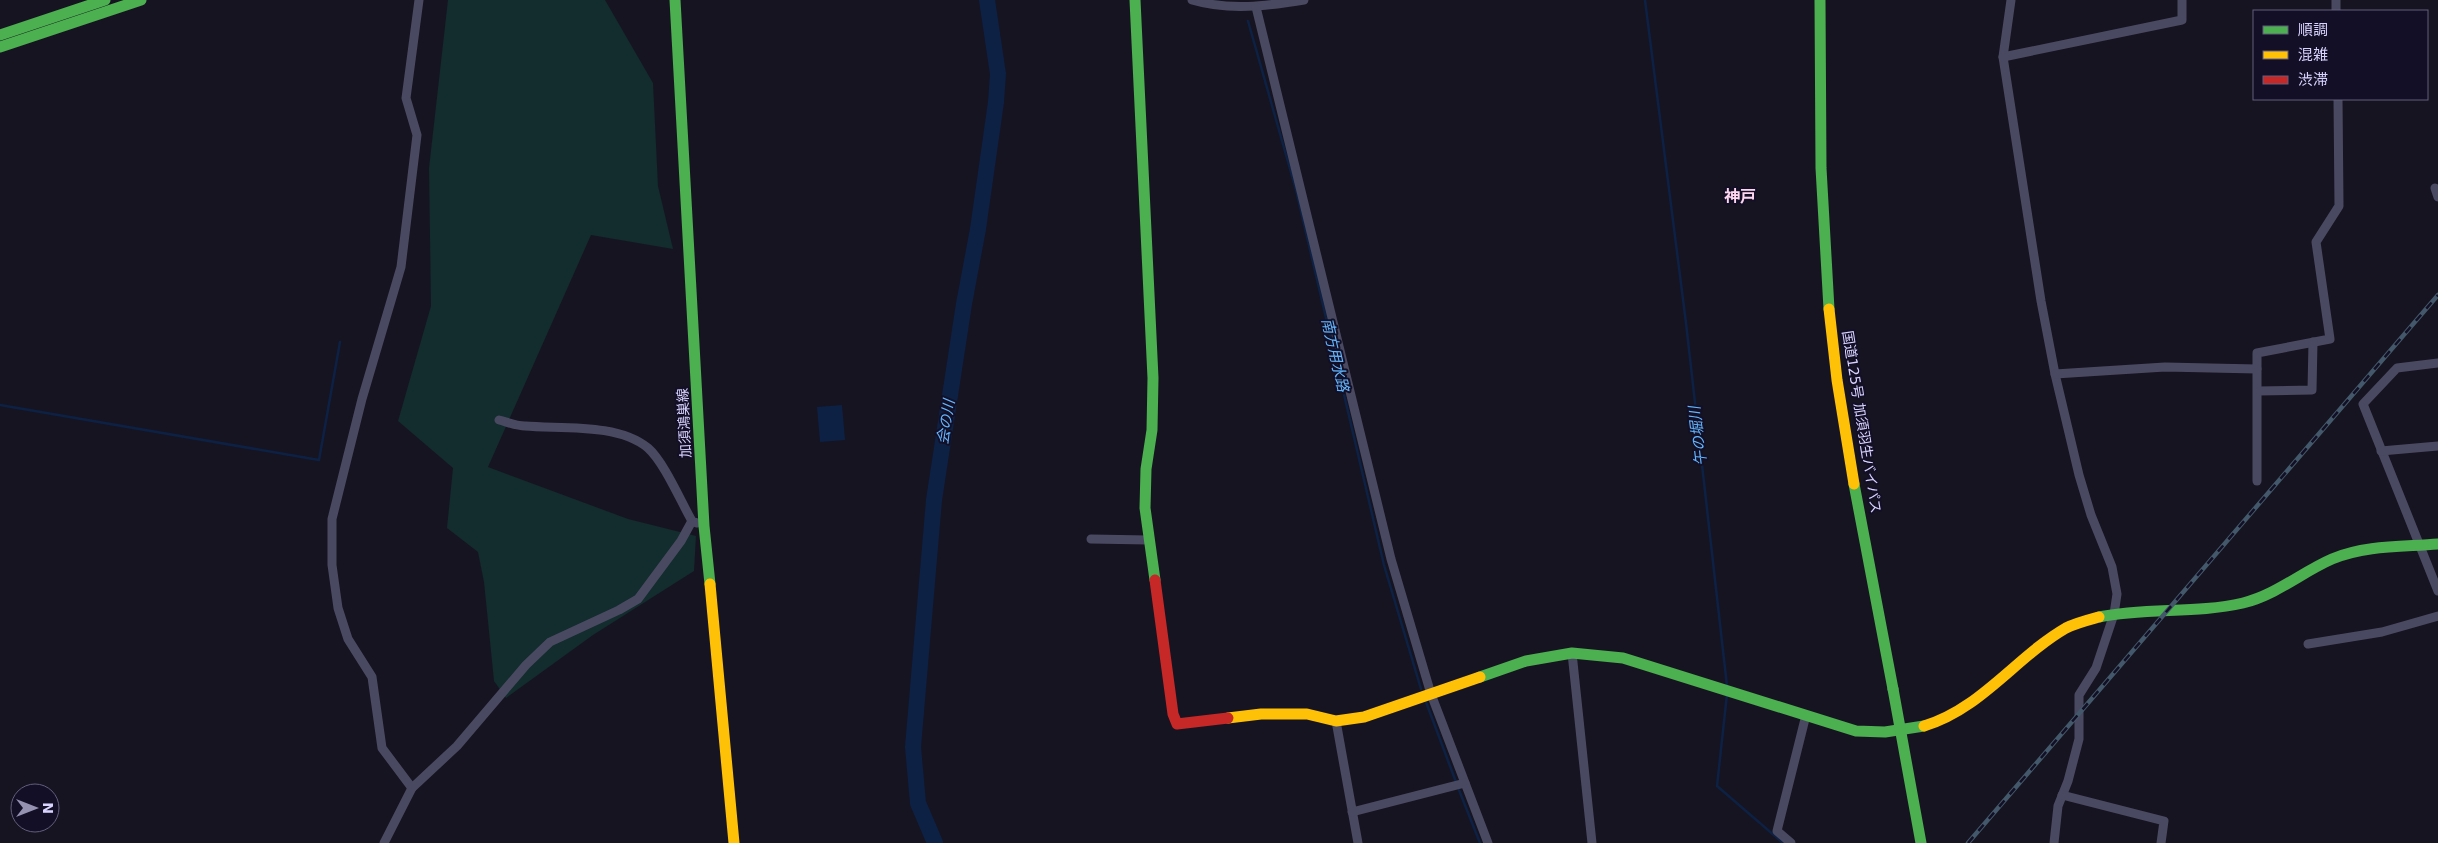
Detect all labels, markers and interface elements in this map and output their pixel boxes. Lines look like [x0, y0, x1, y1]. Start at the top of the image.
legend [2253, 10, 2428, 100]
text: 順調 [2298, 21, 2328, 39]
text: 混雑 [2298, 46, 2328, 64]
text: 渋滞 [2298, 71, 2328, 89]
district label: 神戸 [1724, 187, 1756, 206]
water label: 南方用水路 [1318, 316, 1353, 396]
street label: 国道125号 加須羽生バイパス [1840, 329, 1884, 515]
street label: 加須鴻巣線 [674, 388, 694, 458]
water label: 会の川 [934, 396, 959, 446]
water label: 午の堀川 [1685, 403, 1711, 467]
north arrow [10, 783, 60, 833]
text: N [40, 802, 56, 814]

